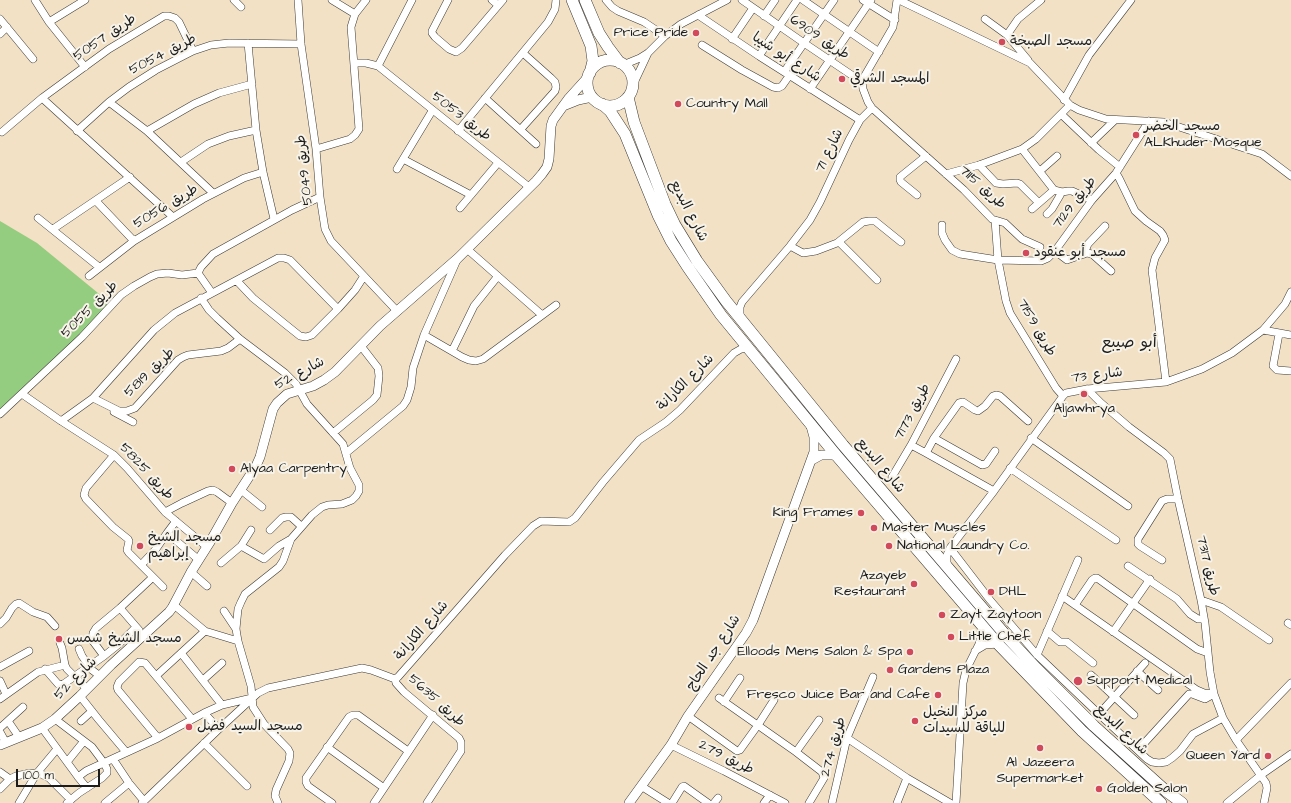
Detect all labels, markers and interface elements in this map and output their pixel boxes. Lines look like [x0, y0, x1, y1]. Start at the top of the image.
street label: طريق 5057 [70, 11, 140, 65]
street label: طريق 6909 [786, 12, 852, 64]
place label: Price Pride [614, 25, 688, 41]
marker: Price Pride [691, 28, 701, 38]
street label: شارع أبو شيبا [749, 30, 823, 86]
street label: طريق 5054 [127, 31, 199, 79]
place label: مسجد الصبخة [1010, 34, 1092, 50]
marker: مسجد الصبخة [997, 37, 1007, 47]
place label: المسجد الشرقي [850, 71, 929, 87]
marker: المسجد الشرقي [837, 74, 847, 84]
street label: طريق 5053 [428, 89, 494, 145]
place label: Country Mall [686, 96, 768, 112]
marker: Country Mall [673, 99, 683, 109]
place label: مسجد الخضر ALKhuder Mosque [1144, 119, 1262, 152]
street label: شارع 71 [812, 127, 848, 175]
marker: مسجد الخضر ALKhuder Mosque [1131, 130, 1141, 140]
street label: طريق 5049 [293, 134, 317, 206]
street label: طريق 7115 [955, 163, 1009, 213]
street label: طريق 7129 [1049, 174, 1101, 232]
street label: شارع البديع [665, 177, 711, 245]
street label: طريق 5056 [131, 181, 201, 233]
place label: مسجد أبو عنقود [1034, 245, 1126, 261]
marker: مسجد أبو عنقود [1021, 248, 1031, 258]
street label: طريق 5055 [58, 278, 122, 342]
street label: طريق 7159 [1013, 296, 1059, 360]
district label: أبو صيبع [1101, 334, 1157, 354]
street label: طريق 5819 [121, 345, 179, 401]
street label: شارع الكارانة [654, 351, 718, 415]
street label: شارع 52 [272, 354, 328, 394]
street label: شارع 73 [1070, 365, 1124, 387]
street label: طريق 7173 [891, 381, 935, 443]
marker: Aljawhrya [1079, 389, 1089, 399]
place label: Aljawhrya [1053, 401, 1115, 417]
street label: شارع البديع [852, 435, 908, 497]
street label: طريق 5825 [115, 440, 177, 504]
place label: Alyaa Carpentry [240, 461, 347, 477]
marker: Alyaa Carpentry [227, 464, 237, 474]
place label: King Frames [773, 505, 853, 521]
marker: King Frames [856, 508, 866, 518]
place label: Master Muscles [882, 520, 986, 536]
marker: Master Muscles [869, 523, 879, 533]
place label: مسجد الشيخ إبراهيم [148, 530, 221, 562]
street label: طريق 7317 [1192, 534, 1222, 598]
place label: National Laundry Co. [897, 538, 1029, 554]
marker: مسجد الشيخ إبراهيم [135, 541, 145, 551]
marker: National Laundry Co. [884, 541, 894, 551]
place label: Azayeb Restaurant [834, 568, 906, 600]
marker: Azayeb Restaurant [909, 579, 919, 589]
place label: DHL [999, 584, 1026, 600]
marker: DHL [986, 587, 996, 597]
street label: شارع الكارانة [392, 598, 452, 664]
place label: Zayt Zaytoon [950, 607, 1041, 623]
marker: Zayt Zaytoon [937, 610, 947, 620]
street label: شارع جد الحاج [683, 612, 745, 694]
place label: Little Chef [959, 629, 1030, 645]
place label: مسجد الشيخ شمس [67, 631, 182, 647]
marker: Little Chef [946, 632, 956, 642]
marker: مسجد الشيخ شمس [54, 634, 64, 644]
place label: Elloods Mens Salon & Spa [737, 644, 902, 660]
marker: Elloods Mens Salon & Spa [905, 647, 915, 657]
street label: شارع 52 [51, 654, 101, 704]
place label: Gardens Plaza [898, 662, 989, 678]
marker: Gardens Plaza [885, 665, 895, 675]
street label: طريق 5635 [404, 671, 468, 731]
place label: Support Medical [1087, 673, 1192, 689]
marker: Support Medical [1072, 675, 1084, 687]
place label: Fresco Juice Bar and Cafe [747, 687, 930, 703]
marker: Fresco Juice Bar and Cafe [933, 690, 943, 700]
street label: شارع البديع [1091, 701, 1151, 759]
place label: مركز النخيل للياقة للسيدات [923, 705, 1005, 738]
street label: طريق 274 [817, 715, 851, 779]
marker: مركز النخيل للياقة للسيدات [910, 716, 920, 726]
place label: مسجد السيد فضل [197, 719, 303, 735]
marker: مسجد السيد فضل [184, 722, 194, 732]
street label: طريق 279 [696, 737, 756, 779]
marker: Al Jazeera Supermarket [1035, 743, 1045, 753]
place label: Queen Yard [1186, 748, 1260, 764]
marker: Queen Yard [1263, 751, 1273, 761]
place label: Al Jazeera Supermarket [997, 755, 1083, 788]
scale bar [18, 761, 102, 787]
text: 100 m [23, 767, 54, 784]
place label: Golden Salon [1107, 781, 1187, 797]
marker: Golden Salon [1094, 784, 1104, 794]

